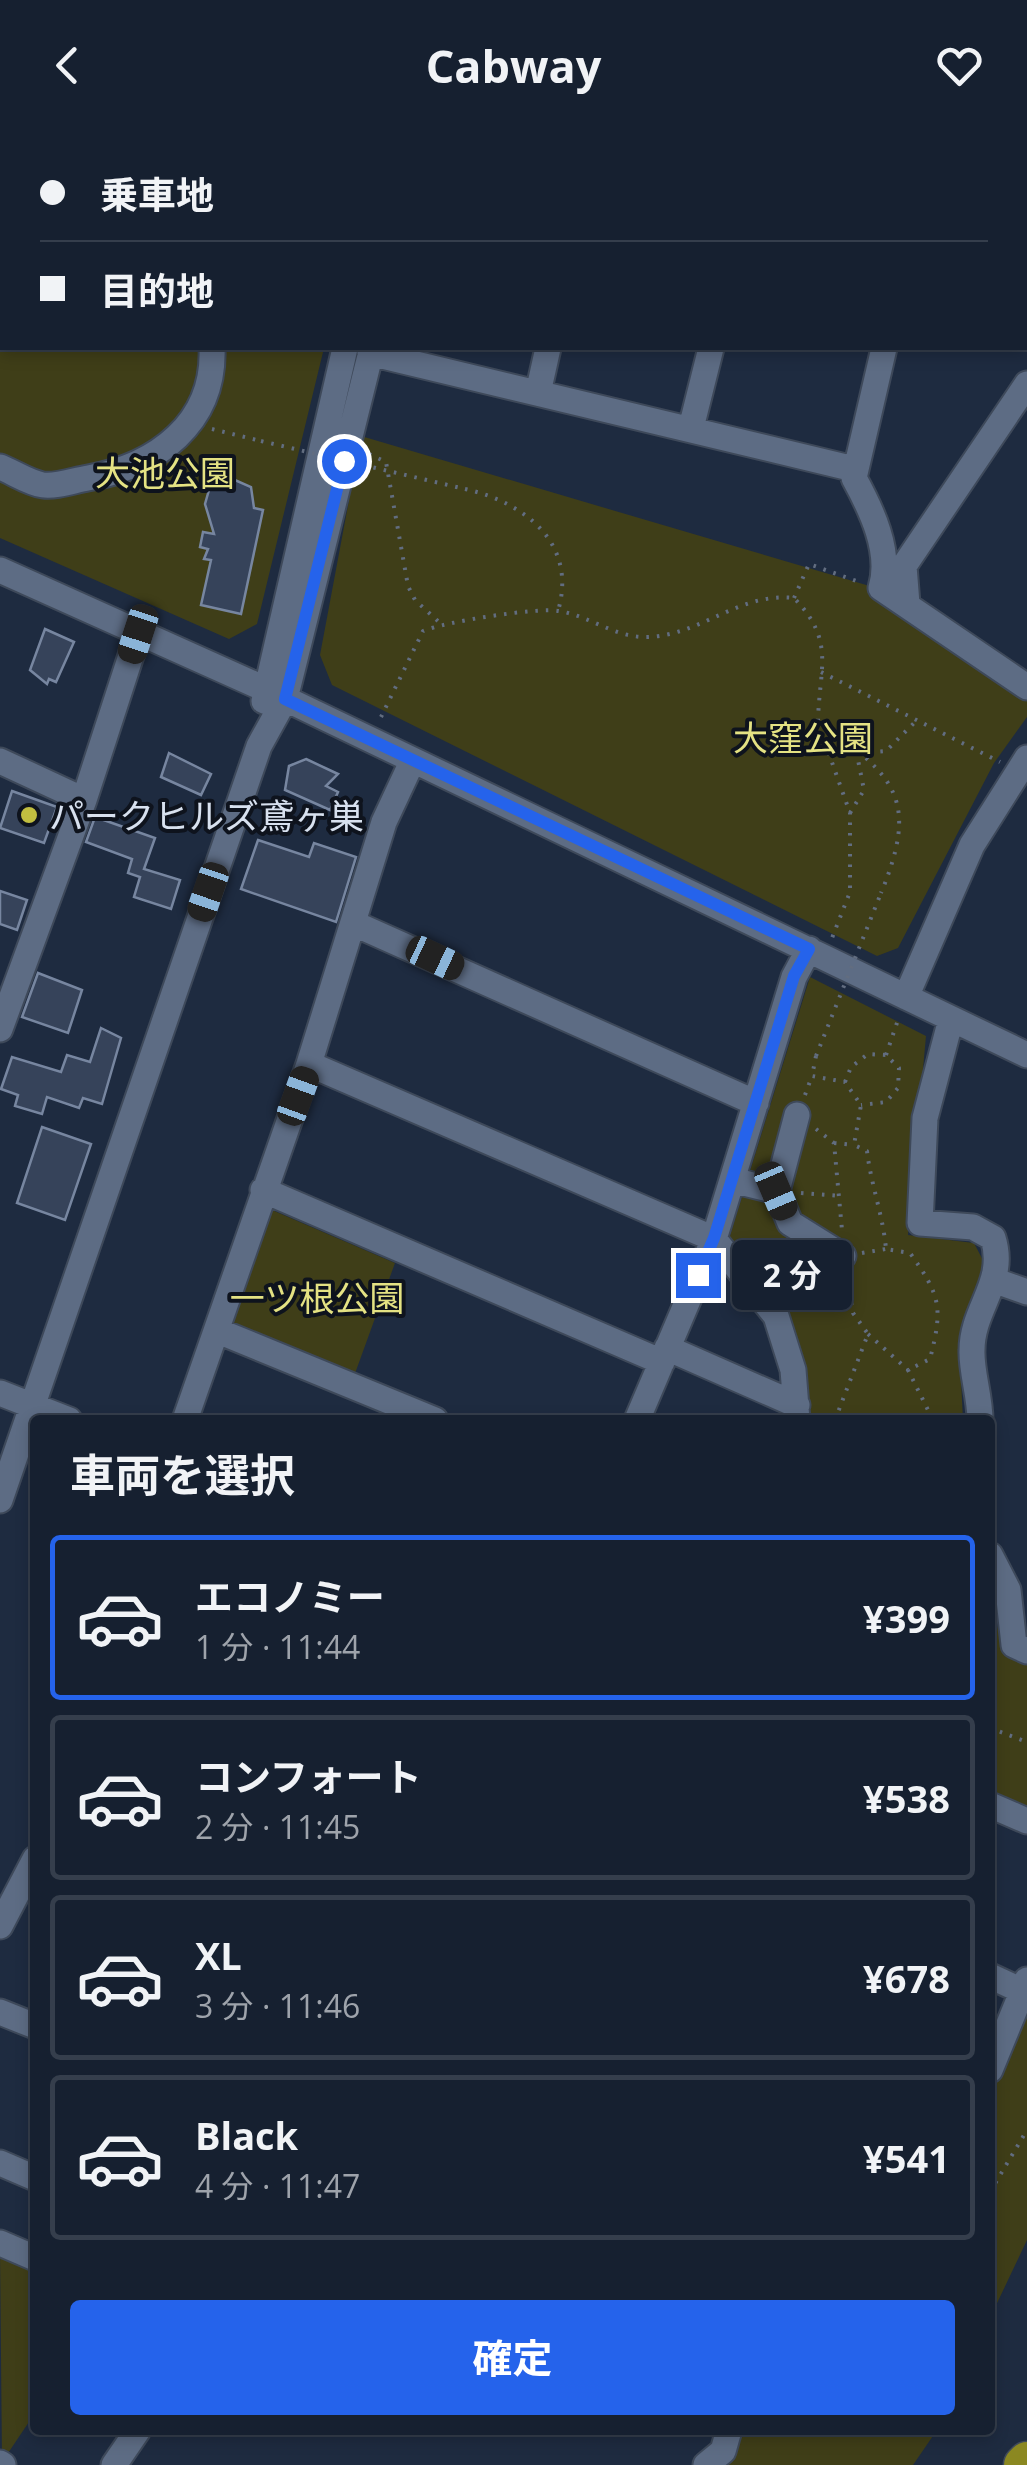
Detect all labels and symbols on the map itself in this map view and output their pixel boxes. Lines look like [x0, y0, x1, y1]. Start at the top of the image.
route start [322, 439, 367, 484]
park label: 大池公園 [95, 449, 235, 496]
car [114, 601, 162, 667]
park label: 大窪公園 [733, 714, 873, 761]
place label: パークヒルズ鳶ヶ巣 [49, 792, 364, 839]
marker: パークヒルズ鳶ヶ巣 [18, 804, 40, 826]
car [184, 859, 232, 925]
car [401, 932, 469, 984]
car [274, 1063, 322, 1129]
car [750, 1158, 802, 1224]
callout: 2 分 [733, 1240, 853, 1310]
route end [676, 1253, 721, 1298]
park label: 一ツ根公園 [229, 1274, 405, 1321]

